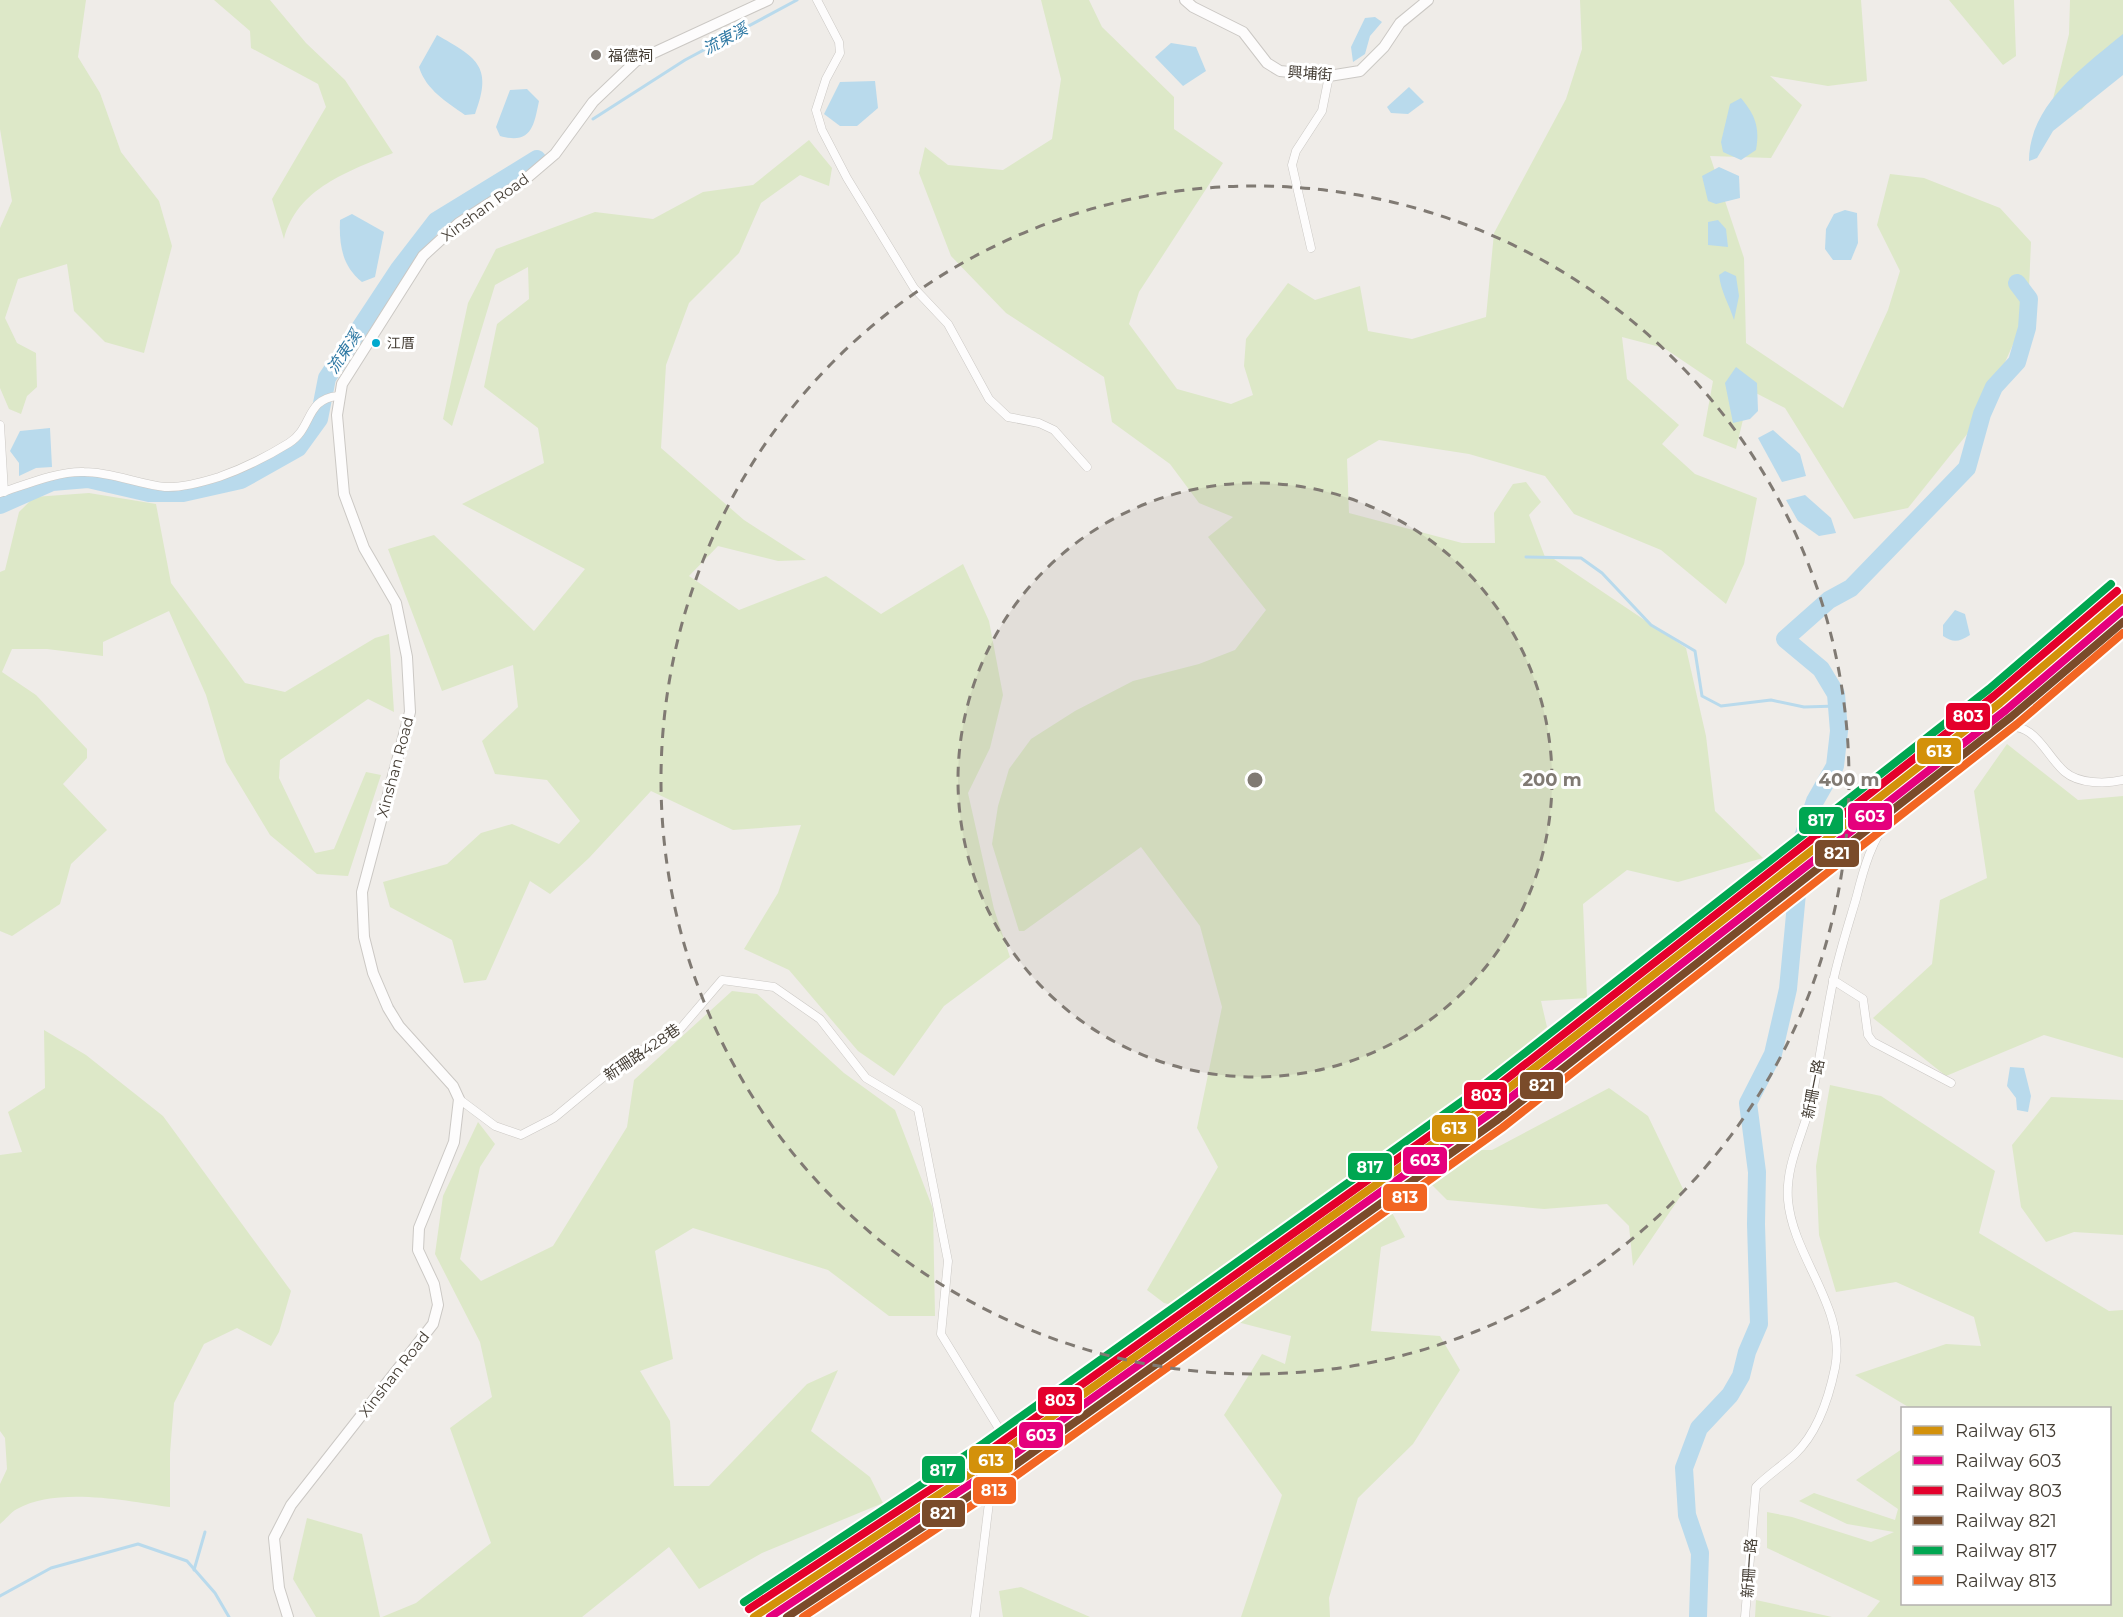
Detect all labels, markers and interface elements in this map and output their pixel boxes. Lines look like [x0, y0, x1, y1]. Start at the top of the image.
water label: 流東溪 [699, 18, 752, 59]
place label: 福德祠 [608, 46, 653, 65]
marker: 福德祠 [589, 48, 603, 62]
street label: 興埔街 [1287, 62, 1333, 84]
street label: Xinshan Road [437, 169, 533, 245]
water label: 流東溪 [323, 325, 366, 377]
place label: 江厝 [387, 334, 415, 352]
marker: 江厝 [370, 337, 382, 349]
line badge: 803 [1945, 702, 1991, 731]
text: 803 [1953, 707, 1983, 726]
street label: Xinshan Road [372, 714, 418, 820]
line badge: 613 [1916, 737, 1962, 765]
text: 613 [1926, 742, 1952, 761]
text: 200 m [1522, 769, 1582, 791]
text: 400 m [1819, 769, 1879, 791]
centre of rings [1245, 770, 1265, 790]
line badge: 603 [1847, 802, 1893, 831]
line badge: 817 [1798, 806, 1844, 835]
text: 603 [1855, 807, 1885, 826]
text: 817 [1808, 811, 1834, 830]
line badge: 821 [1814, 839, 1860, 868]
text: 821 [1824, 844, 1850, 863]
street label: 新珊路428巷 [600, 1020, 684, 1084]
street label: 新珊一路 [1798, 1058, 1828, 1120]
line badge: 821 [1519, 1071, 1564, 1100]
text: 821 [1529, 1076, 1555, 1095]
line badge: 803 [1463, 1081, 1508, 1110]
text: 803 [1471, 1086, 1501, 1105]
line badge: 613 [1431, 1114, 1477, 1143]
text: 613 [1441, 1119, 1467, 1138]
line badge: 603 [1402, 1146, 1448, 1175]
text: 603 [1410, 1151, 1440, 1170]
line badge: 817 [1347, 1152, 1393, 1181]
text: 817 [1357, 1158, 1383, 1177]
line badge: 813 [1382, 1183, 1428, 1212]
text: 813 [1392, 1188, 1418, 1207]
street label: Xinshan Road [355, 1327, 433, 1421]
line badge: 803 [1037, 1386, 1083, 1415]
text: 803 [1045, 1391, 1075, 1410]
legend [1901, 1407, 2111, 1605]
text: Railway 613 [1955, 1420, 2056, 1442]
line badge: 603 [1018, 1421, 1064, 1449]
text: 603 [1026, 1426, 1056, 1445]
line badge: 613 [968, 1445, 1014, 1474]
text: Railway 603 [1955, 1450, 2061, 1472]
text: 613 [978, 1451, 1004, 1470]
line badge: 817 [921, 1455, 966, 1484]
text: 817 [930, 1461, 956, 1480]
line badge: 813 [972, 1476, 1017, 1505]
text: Railway 803 [1955, 1480, 2062, 1502]
text: 813 [981, 1481, 1007, 1500]
line badge: 821 [921, 1499, 966, 1528]
text: 821 [930, 1504, 956, 1523]
text: Railway 821 [1955, 1510, 2057, 1532]
street label: 新珊一路 [1737, 1537, 1761, 1599]
text: Railway 817 [1955, 1540, 2057, 1562]
text: Railway 813 [1955, 1570, 2057, 1592]

